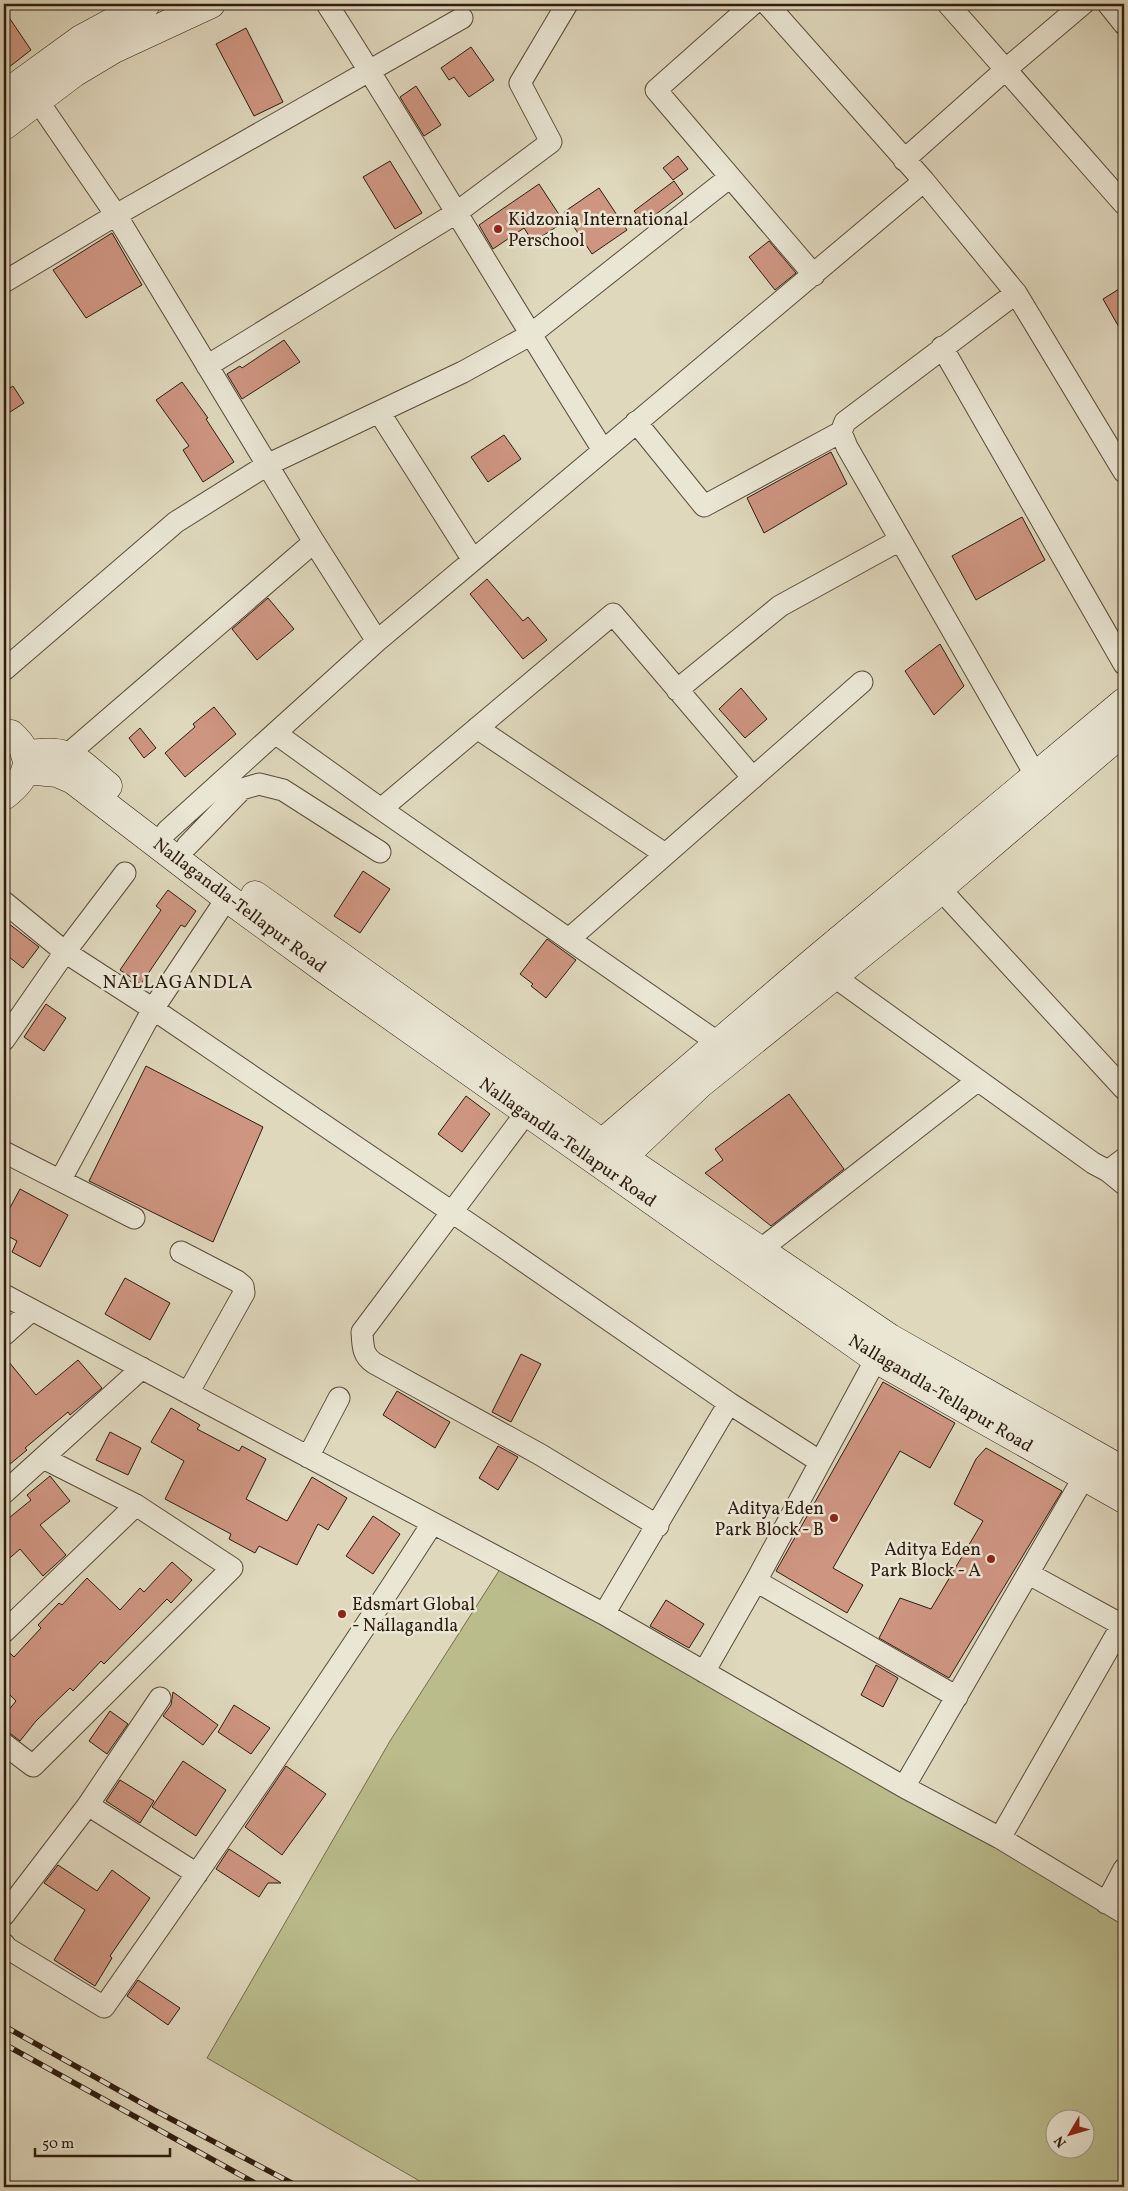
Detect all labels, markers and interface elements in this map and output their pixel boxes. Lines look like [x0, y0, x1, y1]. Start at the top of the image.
place label: Kidzonia International Perschool [508, 208, 688, 254]
marker: Kidzonia International Perschool [492, 223, 504, 235]
street label: Nallagandla-Tellapur Road [147, 833, 331, 980]
district label: NALLAGANDLA [102, 970, 254, 996]
street label: Nallagandla-Tellapur Road [473, 1072, 661, 1214]
street label: Nallagandla-Tellapur Road [843, 1329, 1037, 1459]
place label: Aditya Eden Park Block - B [715, 1497, 824, 1543]
marker: Aditya Eden Park Block - B [828, 1512, 840, 1524]
place label: Aditya Eden Park Block - A [870, 1538, 981, 1584]
marker: Aditya Eden Park Block - A [985, 1553, 997, 1565]
place label: Edsmart Global - Nallagandla [352, 1593, 475, 1639]
marker: Edsmart Global - Nallagandla [336, 1608, 348, 1620]
north arrow [1046, 2108, 1096, 2158]
scale bar [35, 2126, 170, 2158]
text: N [1050, 2131, 1072, 2151]
text: 50 m [42, 2134, 74, 2155]

